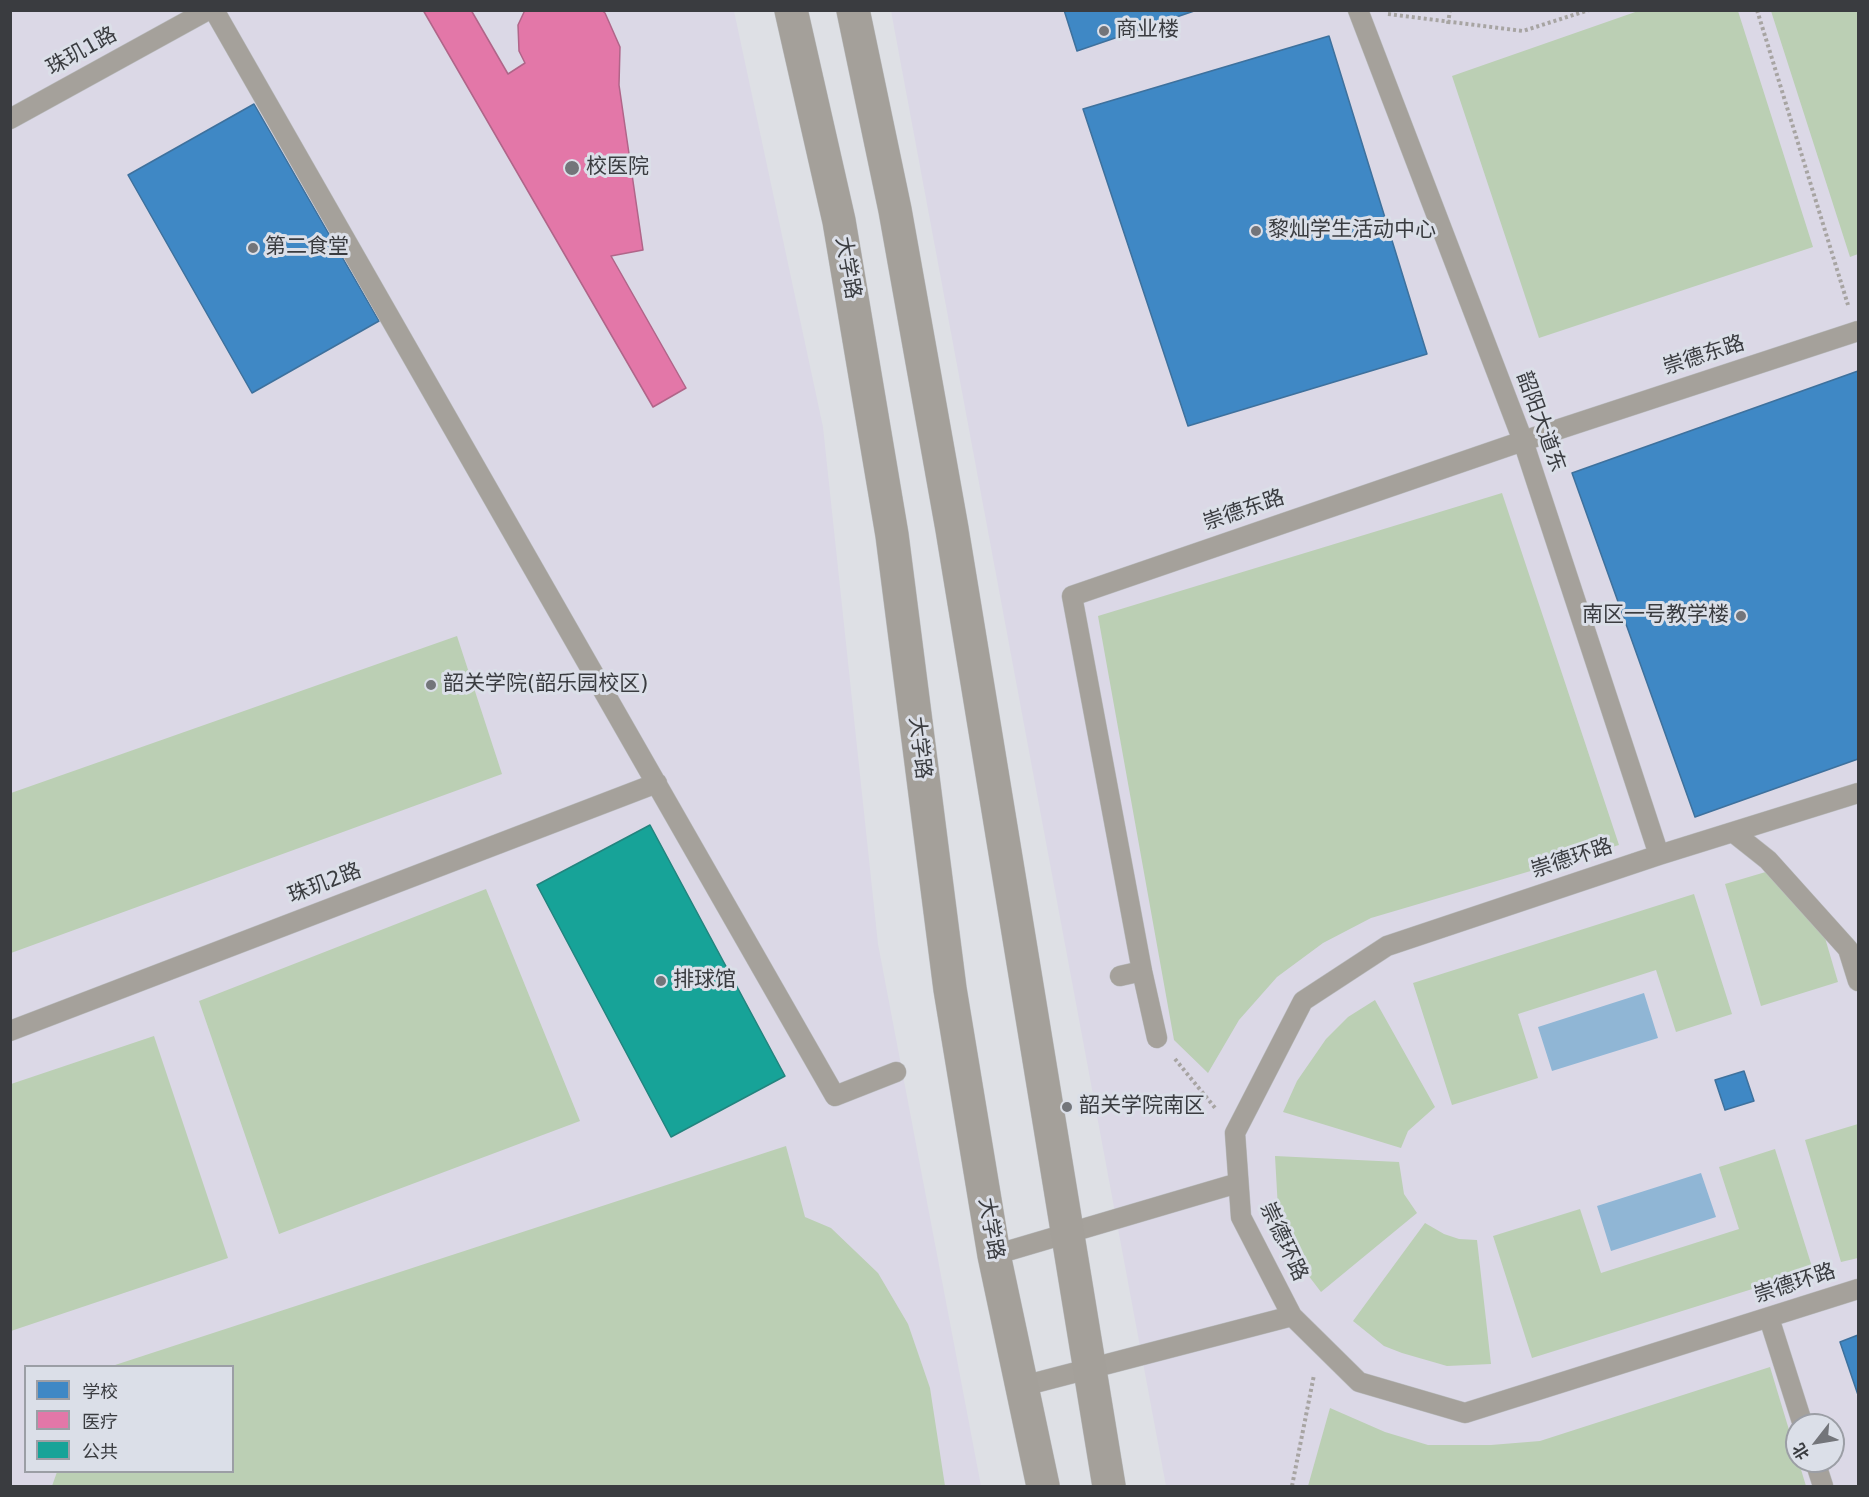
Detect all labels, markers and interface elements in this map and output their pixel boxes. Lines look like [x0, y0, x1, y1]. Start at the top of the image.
place label: 商业楼 [1116, 18, 1179, 44]
street label: 珠玑1路 [42, 22, 122, 82]
marker: 商业楼 [1097, 24, 1111, 38]
place label: 校医院 [586, 155, 649, 181]
marker: 校医院 [563, 159, 581, 177]
place label: 黎灿学生活动中心 [1268, 218, 1436, 244]
marker: 黎灿学生活动中心 [1249, 224, 1263, 238]
place label: 第二食堂 [265, 235, 349, 261]
street label: 大学路 [829, 235, 865, 301]
marker: 第二食堂 [246, 241, 260, 255]
street label: 崇德东路 [1660, 331, 1748, 381]
street label: 韶阳大道东 [1510, 368, 1570, 476]
street label: 崇德东路 [1200, 485, 1288, 537]
place label: 南区一号教学楼 [1582, 603, 1729, 629]
marker: 南区一号教学楼 [1734, 609, 1748, 623]
place label: 韶关学院(韶乐园校区) [443, 672, 648, 698]
marker: 韶关学院(韶乐园校区) [424, 678, 438, 692]
street label: 大学路 [903, 715, 935, 781]
street label: 崇德环路 [1528, 834, 1616, 884]
street label: 珠玑2路 [285, 859, 365, 909]
place label: 排球馆 [673, 968, 736, 994]
marker: 排球馆 [654, 974, 668, 988]
place label: 韶关学院南区 [1079, 1094, 1205, 1120]
marker: 韶关学院南区 [1060, 1100, 1074, 1114]
street label: 大学路 [972, 1196, 1008, 1262]
street label: 崇德环路 [1254, 1199, 1312, 1285]
street label: 崇德环路 [1751, 1259, 1839, 1309]
legend [24, 1365, 234, 1473]
text: 学校 [82, 1381, 118, 1402]
text: 医疗 [82, 1411, 118, 1432]
north arrow [1785, 1413, 1845, 1473]
text: 北 [1789, 1440, 1813, 1463]
text: 公共 [82, 1441, 118, 1462]

